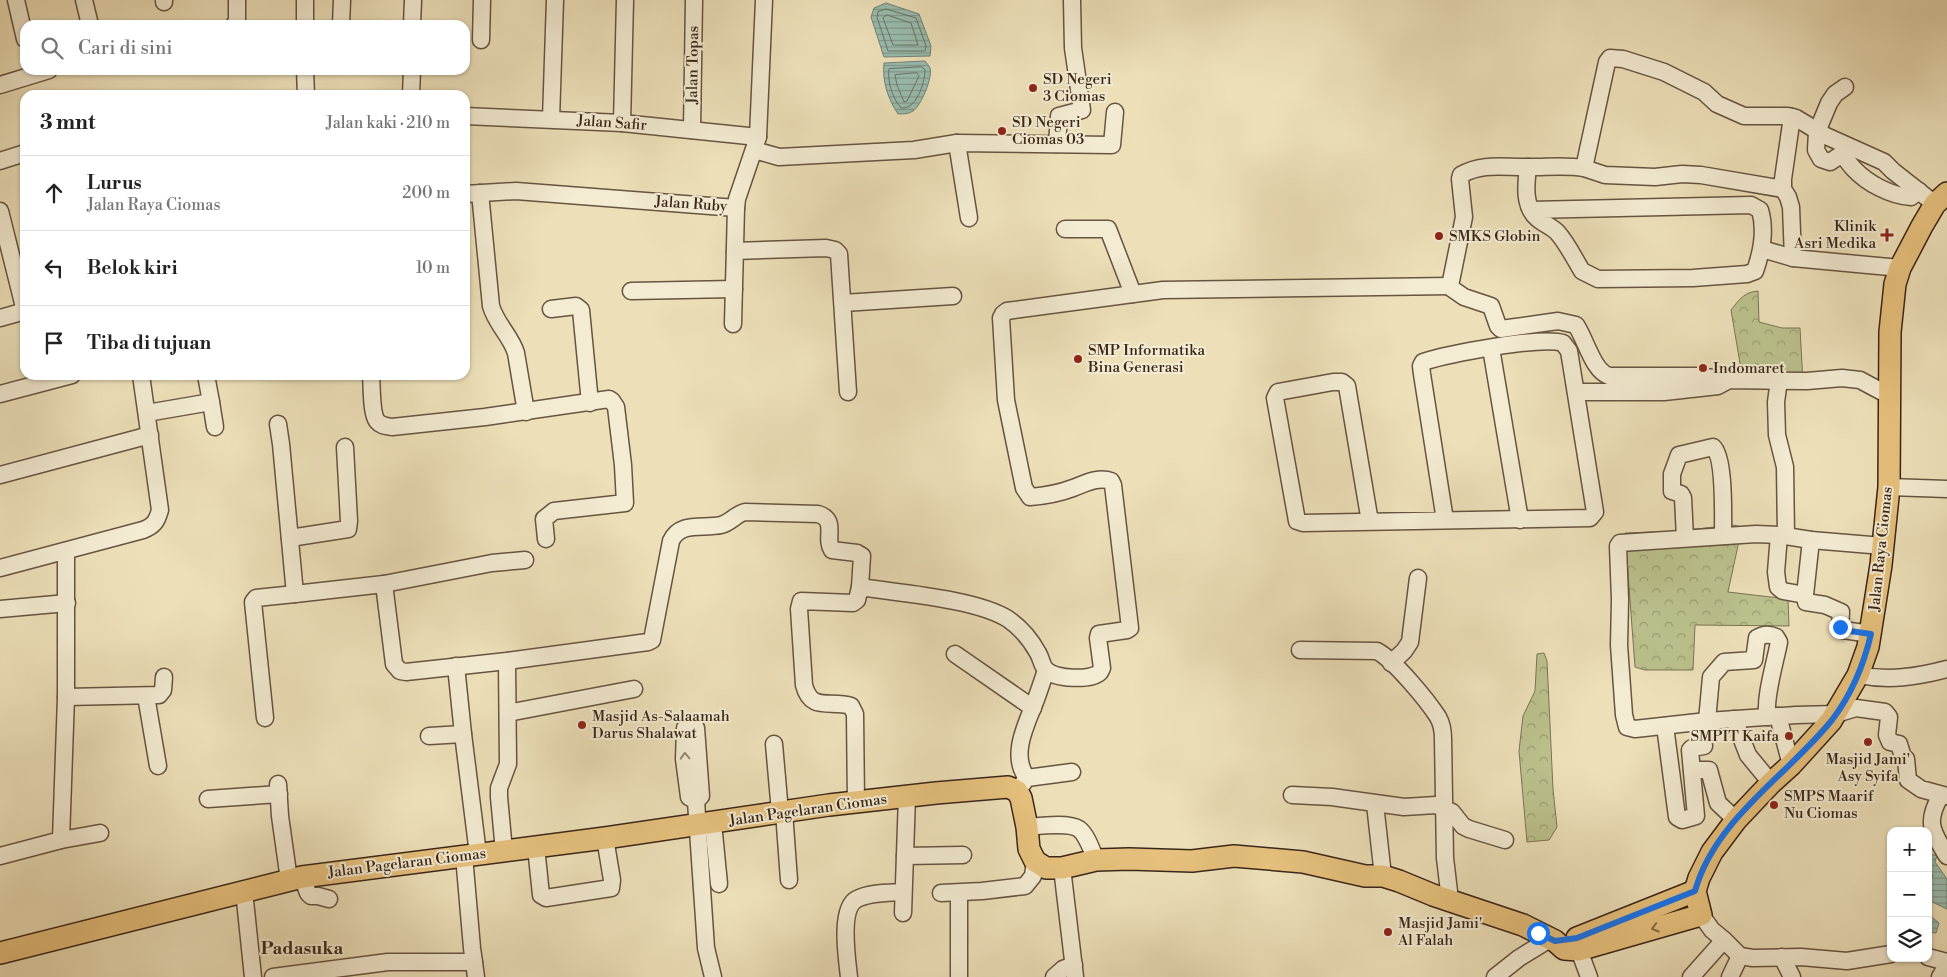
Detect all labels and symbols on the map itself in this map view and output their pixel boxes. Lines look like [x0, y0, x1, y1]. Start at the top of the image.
street label: Jalan Topas [683, 26, 703, 105]
place label: SD Negeri 3 Ciomas [1043, 70, 1112, 106]
marker: SD Negeri 3 Ciomas [1027, 82, 1039, 94]
street label: Jalan Safir [575, 111, 648, 135]
place label: SD Negeri Ciomas 03 [1012, 113, 1084, 149]
marker: SD Negeri Ciomas 03 [996, 125, 1008, 137]
street label: Jalan Ruby [653, 192, 729, 216]
place label: Klinik Asri Medika [1793, 217, 1877, 253]
place label: SMKS Globin [1449, 227, 1541, 246]
marker: Klinik Asri Medika [1880, 228, 1894, 242]
marker: SMKS Globin [1433, 230, 1445, 242]
place label: SMP Informatika Bina Generasi [1087, 341, 1205, 377]
marker: SMP Informatika Bina Generasi [1072, 353, 1084, 365]
place label: Indomaret [1713, 359, 1785, 378]
marker: Indomaret [1697, 362, 1709, 374]
street label: Jalan Raya Ciomas [1865, 486, 1897, 613]
route end [1829, 616, 1852, 639]
place label: Masjid As-Salaamah Darus Shalawat [592, 707, 730, 743]
marker: Masjid As-Salaamah Darus Shalawat [576, 719, 588, 731]
place label: SMPIT Kaifa [1690, 727, 1779, 746]
marker: SMPIT Kaifa [1783, 730, 1795, 742]
marker: Masjid Jami' Asy Syifa [1862, 736, 1874, 748]
place label: Masjid Jami' Asy Syifa [1826, 750, 1910, 786]
one-way arrow [679, 752, 690, 760]
place label: SMPS Maarif Nu Ciomas [1784, 787, 1874, 823]
street label: Jalan Pagelaran Ciomas [727, 790, 888, 831]
marker: SMPS Maarif Nu Ciomas [1768, 799, 1780, 811]
street label: Jalan Pagelaran Ciomas [326, 844, 487, 882]
place label: Masjid Jami' Al Falah [1397, 914, 1482, 950]
route start [1527, 922, 1550, 945]
one-way arrow [1651, 923, 1659, 933]
marker: Masjid Jami' Al Falah [1382, 926, 1394, 938]
district label: Padasuka [261, 937, 343, 960]

